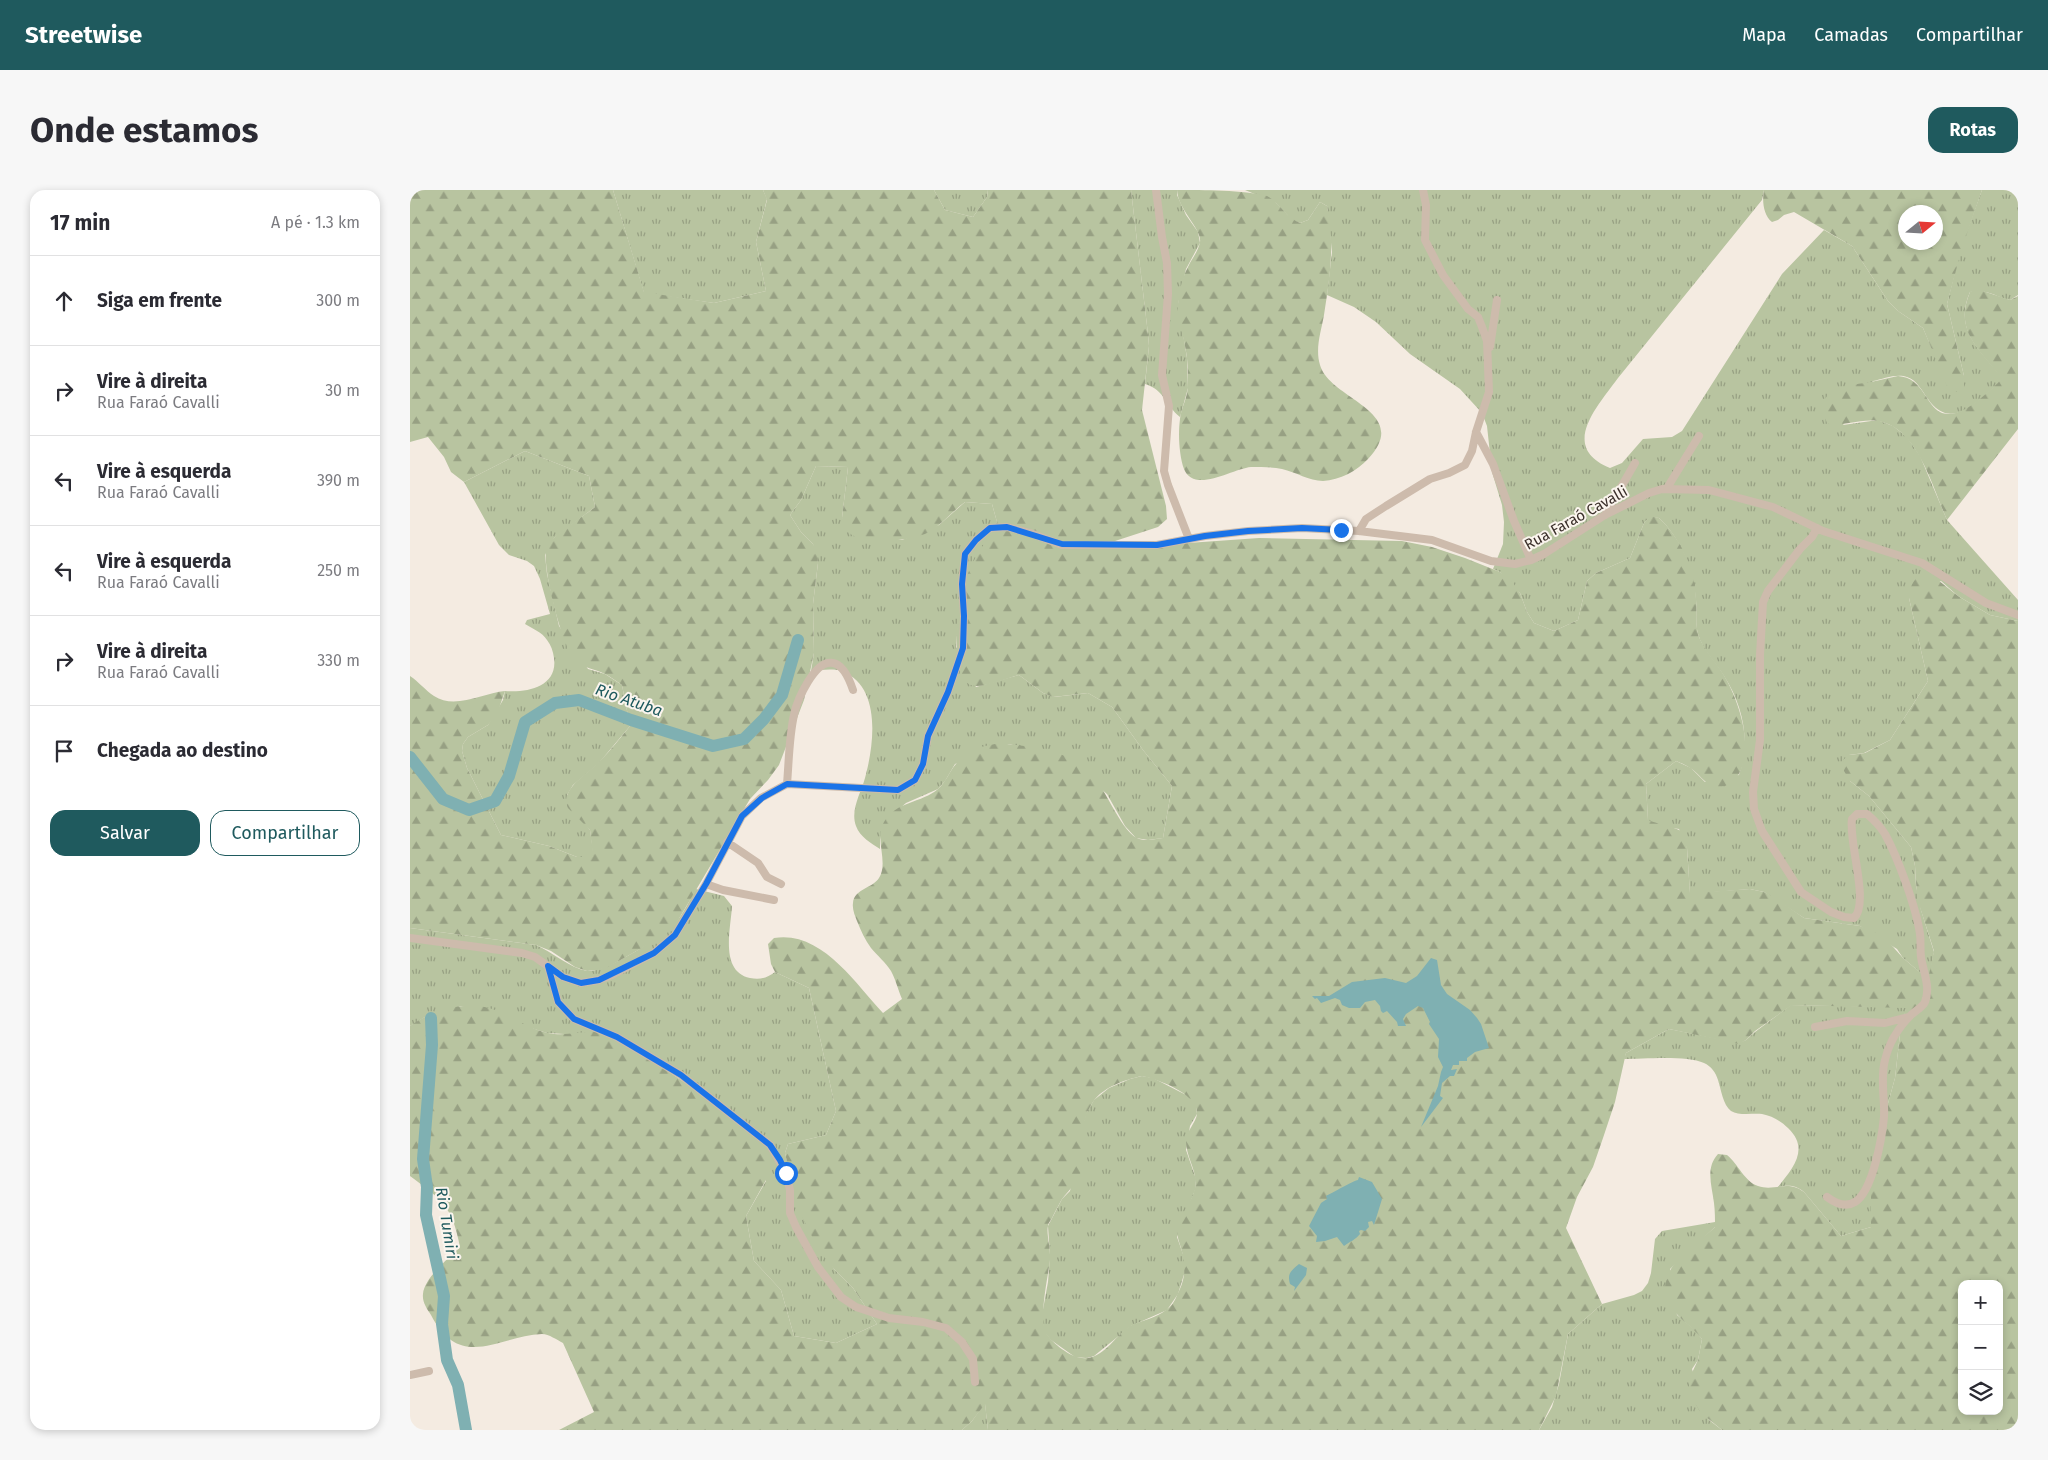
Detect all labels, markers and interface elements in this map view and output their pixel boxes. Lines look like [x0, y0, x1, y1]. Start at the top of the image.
text: Streetwise [25, 21, 142, 49]
text: Mapa [1742, 24, 1786, 46]
text: Camadas [1814, 24, 1888, 46]
text: Compartilhar [1916, 24, 2023, 46]
button: Rotas [1928, 107, 2018, 153]
text: Onde estamos [30, 109, 258, 151]
north arrow [1898, 205, 1943, 250]
text: 17 min [50, 210, 110, 236]
text: A pé · 1.3 km [271, 213, 360, 232]
icon: ahead [50, 287, 78, 315]
text: Siga em frente [97, 289, 222, 312]
text: 300 m [316, 291, 360, 310]
text: Vire à direita [97, 370, 207, 393]
icon: right [50, 377, 78, 405]
text: 30 m [325, 381, 360, 400]
text: Rua Faraó Cavalli [97, 393, 220, 412]
text: Vire à esquerda [97, 460, 231, 483]
icon: left [50, 467, 78, 495]
text: 390 m [317, 471, 360, 490]
street label: Rua Faraó Cavalli [1521, 482, 1631, 554]
text: Rua Faraó Cavalli [97, 483, 220, 502]
route end [1330, 519, 1353, 542]
text: Vire à esquerda [97, 550, 231, 573]
icon: left [50, 557, 78, 585]
text: 250 m [317, 561, 360, 580]
text: Rua Faraó Cavalli [97, 573, 220, 592]
text: Vire à direita [97, 640, 207, 663]
icon: right [50, 647, 78, 675]
text: 330 m [317, 651, 360, 670]
text: Rua Faraó Cavalli [97, 663, 220, 682]
water label: Rio Atuba [593, 680, 665, 720]
icon: arrive [50, 737, 78, 765]
text: Chegada ao destino [97, 739, 268, 762]
button: Salvar [50, 810, 200, 856]
button: Compartilhar [210, 810, 360, 856]
route start [775, 1162, 798, 1185]
water label: Rio Tumiri [432, 1186, 462, 1261]
map controls [1958, 1280, 2003, 1415]
button: + [1958, 1280, 2003, 1325]
button: − [1958, 1325, 2003, 1370]
button: layers [1958, 1370, 2003, 1415]

